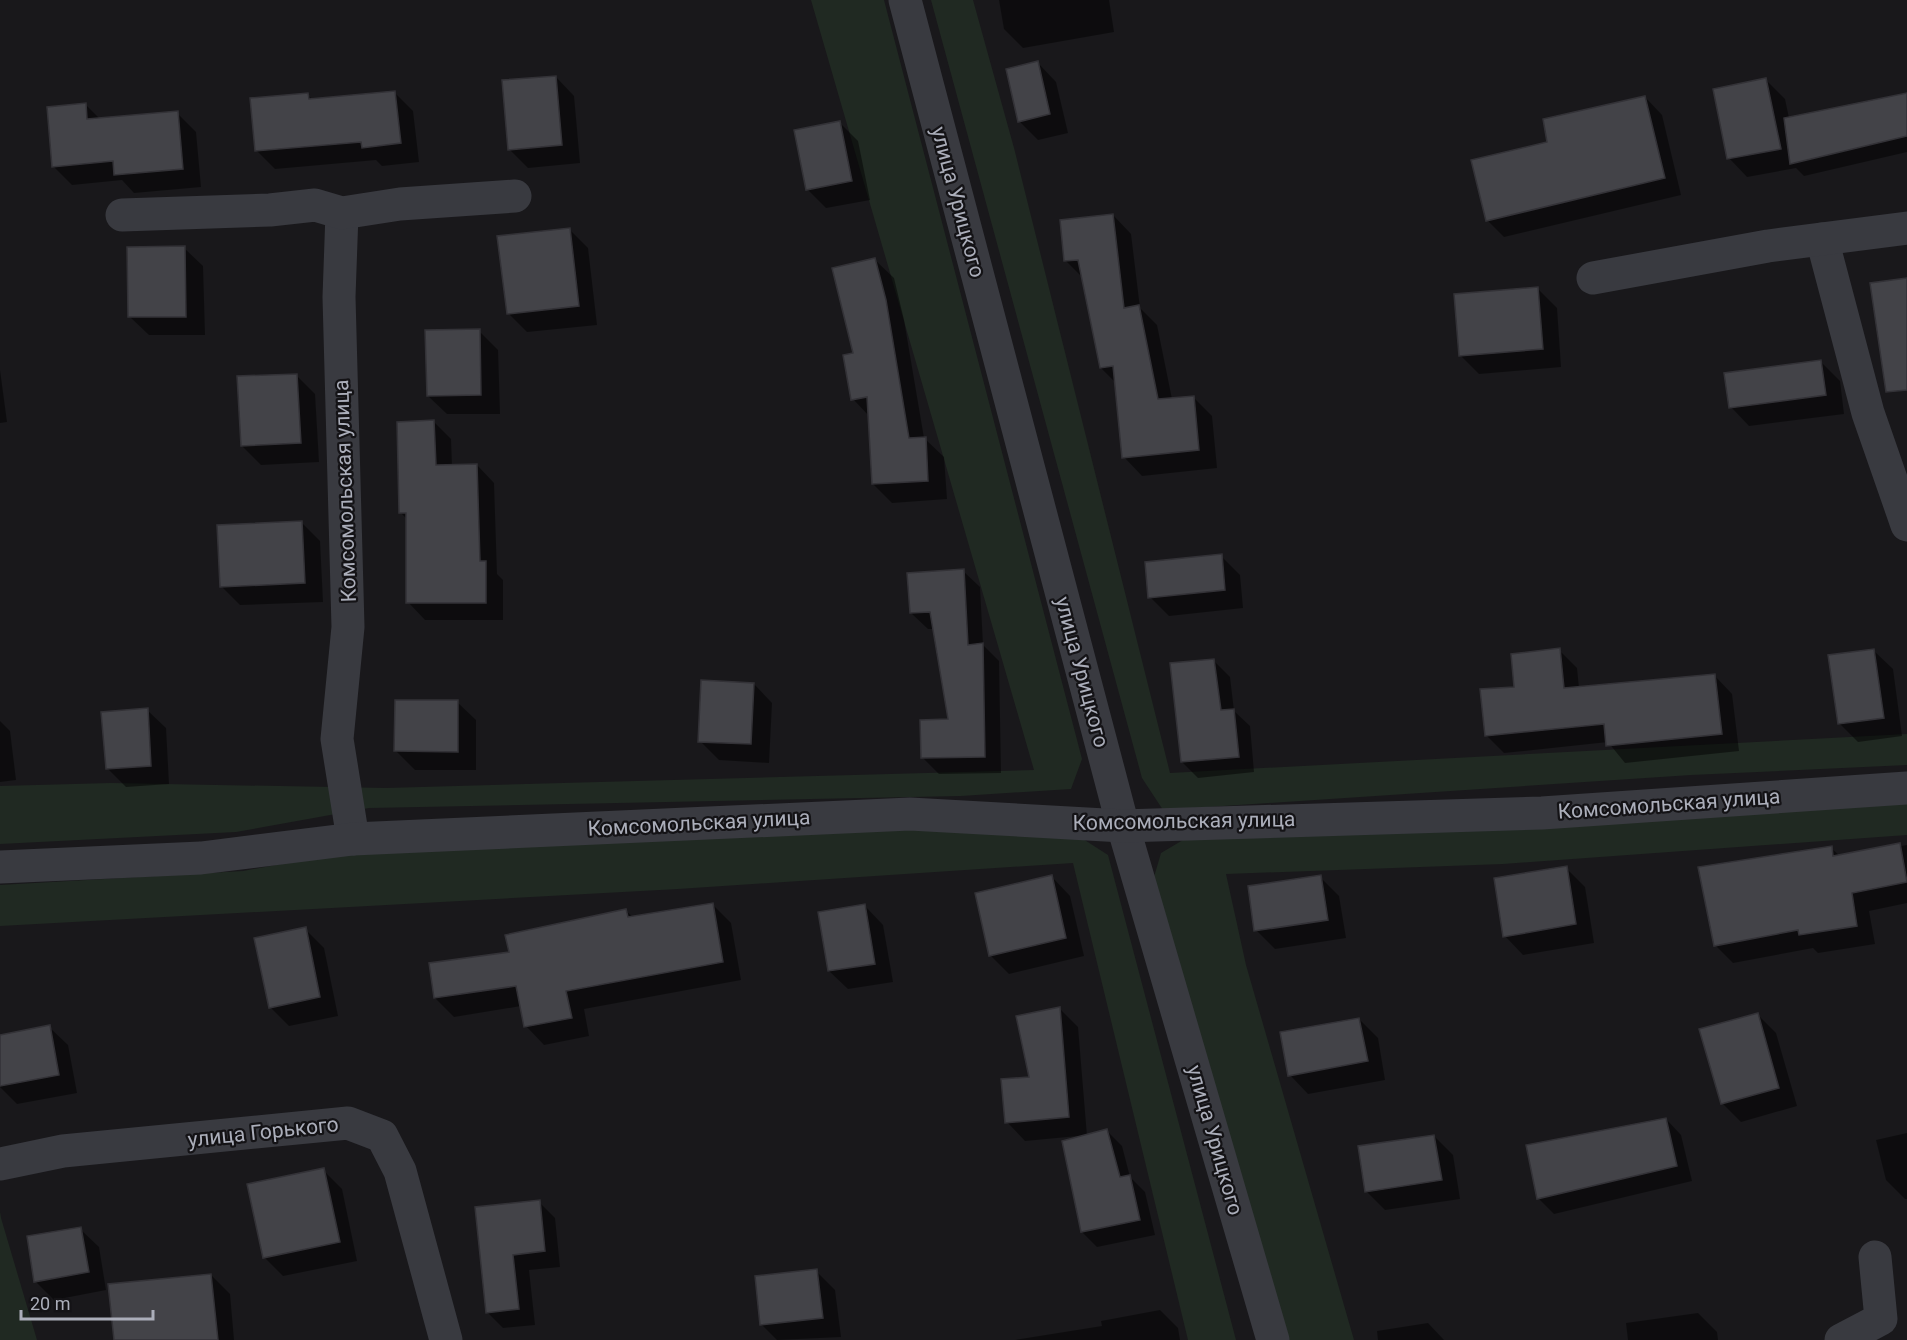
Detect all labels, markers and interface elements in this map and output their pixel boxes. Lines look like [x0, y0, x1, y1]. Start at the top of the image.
street label: улица Урицкого [926, 124, 990, 280]
street label: Комсомольская улица [329, 379, 361, 603]
street label: улица Урицкого [1050, 594, 1114, 750]
street label: Комсомольская улица [1557, 784, 1781, 824]
street label: Комсомольская улица [587, 805, 811, 841]
street label: Комсомольская улица [1072, 807, 1296, 835]
street label: улица Урицкого [1182, 1062, 1248, 1218]
street label: улица Горького [186, 1112, 340, 1152]
scale bar [21, 1283, 153, 1321]
text: 20 m [30, 1293, 70, 1314]

